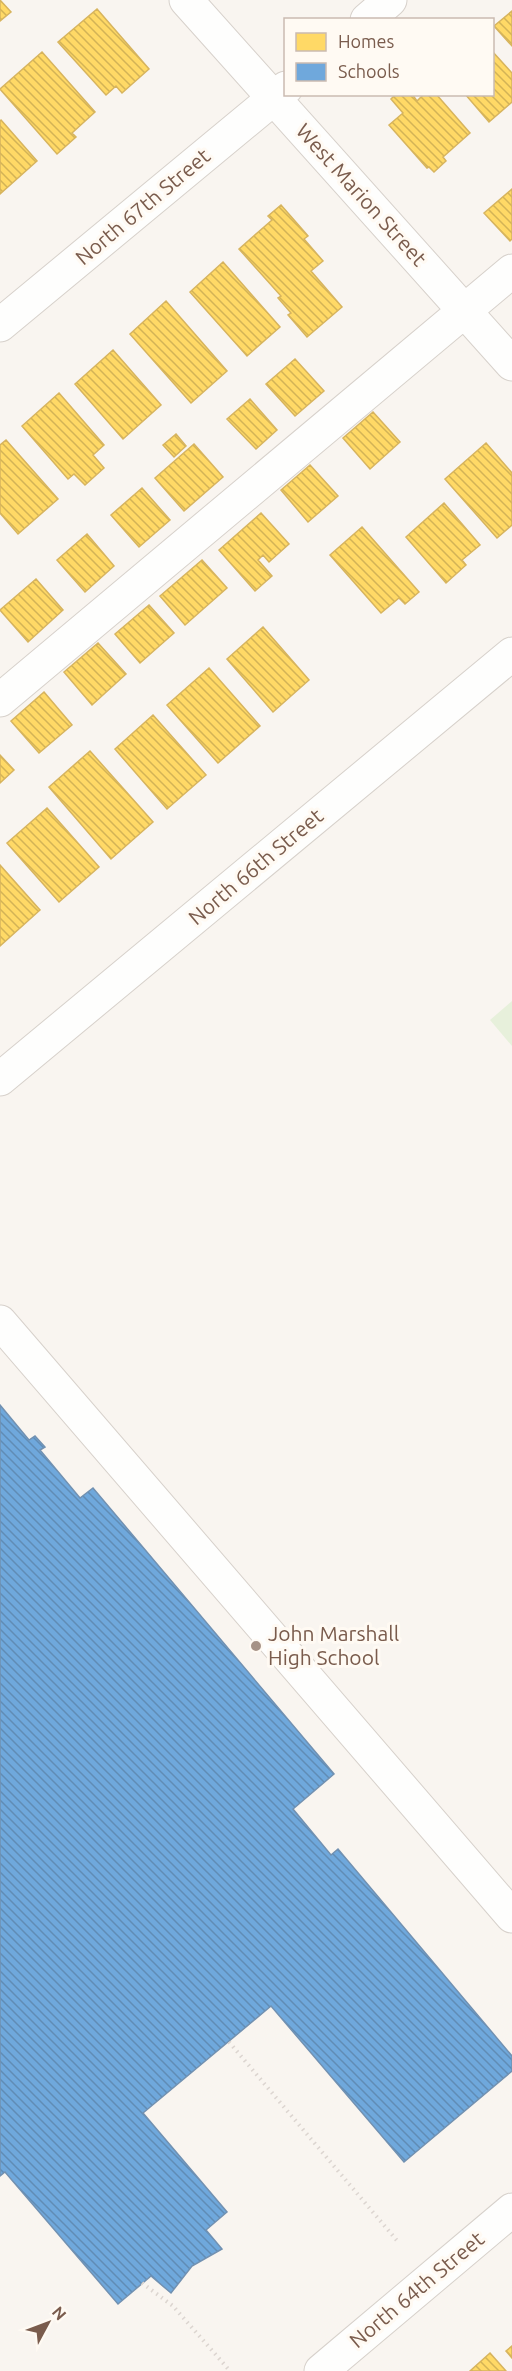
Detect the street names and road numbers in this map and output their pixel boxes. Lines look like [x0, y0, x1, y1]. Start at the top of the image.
street label: West Marion Street [292, 118, 432, 270]
street label: North 67th Street [70, 143, 214, 269]
street label: North 66th Street [183, 803, 327, 929]
street label: North 64th Street [344, 2226, 488, 2352]

